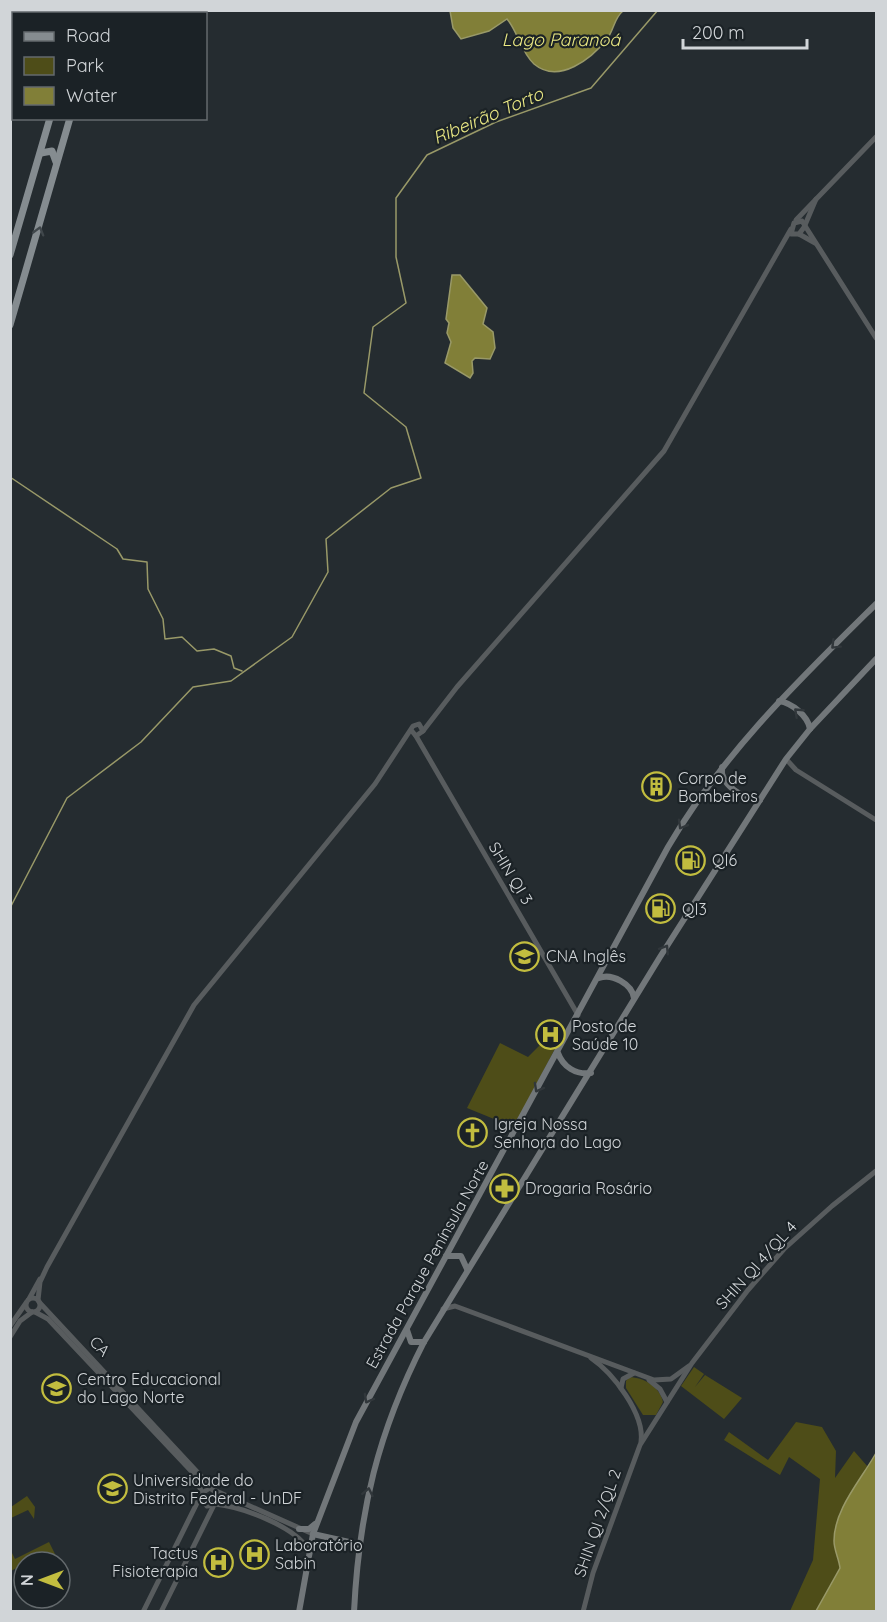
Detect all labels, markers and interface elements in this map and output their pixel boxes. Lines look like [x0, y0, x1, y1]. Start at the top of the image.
legend [12, 12, 207, 120]
scale bar [683, 12, 808, 50]
text: 200 m [692, 21, 745, 44]
text: Road [66, 24, 111, 47]
water label: Lago Paranoá [502, 28, 621, 51]
text: Park [66, 54, 104, 77]
water label: Ribeirão Torto [429, 82, 547, 149]
text: Water [66, 84, 117, 107]
one-way arrow [31, 226, 44, 236]
one-way arrow [831, 638, 842, 648]
one-way arrow [794, 708, 805, 719]
place label: Corpo de Bombeiros [678, 768, 758, 806]
building icon: Corpo de Bombeiros [641, 771, 673, 803]
one-way arrow [677, 819, 689, 829]
street label: SHIN QI 3 [484, 838, 538, 908]
fuel station icon: QI6 [675, 844, 707, 876]
place label: QI6 [712, 850, 737, 870]
fuel station icon: QI3 [645, 893, 677, 925]
place label: QI3 [682, 899, 707, 919]
school or university icon: CNA Inglês [509, 940, 541, 972]
one-way arrow [657, 945, 669, 955]
place label: CNA Inglês [546, 946, 626, 966]
place label: Posto de Saúde 10 [572, 1016, 638, 1054]
hospital icon: Posto de Saúde 10 [535, 1019, 567, 1051]
one-way arrow [534, 1082, 545, 1092]
place label: Igreja Nossa Senhora do Lago [494, 1114, 621, 1152]
church icon: Igreja Nossa Senhora do Lago [457, 1117, 489, 1149]
street label: Estrada Parque Península Norte [361, 1156, 493, 1372]
pharmacy icon: Drogaria Rosário [488, 1172, 520, 1204]
place label: Drogaria Rosário [525, 1178, 652, 1198]
street label: SHIN QI 4/QL 4 [711, 1217, 801, 1313]
street label: CA [86, 1332, 114, 1360]
place label: Centro Educacional do Lago Norte [77, 1369, 221, 1407]
school or university icon: Centro Educacional do Lago Norte [40, 1372, 72, 1404]
one-way arrow [364, 1393, 375, 1404]
street label: SHIN QI 2/QL 2 [569, 1466, 625, 1580]
place label: Universidade do Distrito Federal - UnDF [133, 1470, 302, 1508]
school or university icon: Universidade do Distrito Federal - UnDF [96, 1473, 128, 1505]
one-way arrow [361, 1487, 374, 1497]
place label: Laboratório Sabin [275, 1535, 363, 1573]
hospital icon: Laboratório Sabin [238, 1538, 270, 1570]
place label: Tactus Fisioterapia [112, 1543, 198, 1581]
hospital icon: Tactus Fisioterapia [203, 1546, 235, 1578]
north arrow [12, 1550, 72, 1610]
text: N [17, 1574, 37, 1586]

